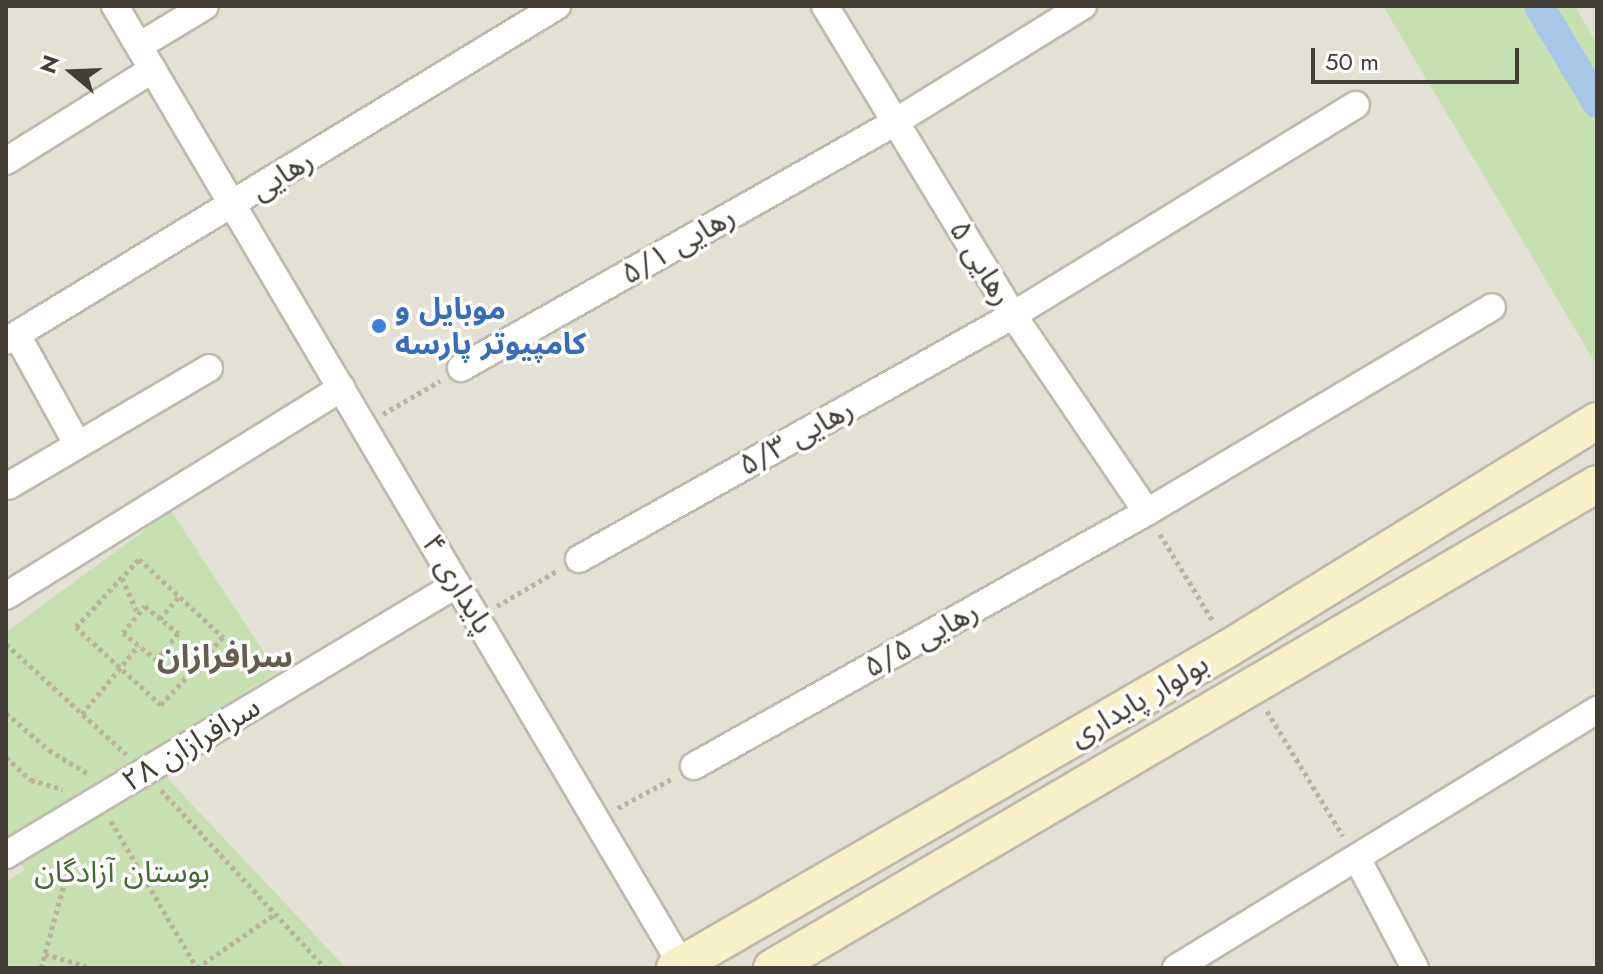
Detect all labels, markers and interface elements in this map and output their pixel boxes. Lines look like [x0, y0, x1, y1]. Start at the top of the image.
north arrow [32, 32, 112, 112]
scale bar [1315, 32, 1523, 82]
text: 50 m [1325, 44, 1379, 79]
text: N [31, 51, 67, 78]
street label: رهایی [244, 142, 320, 208]
street label: رهایی ۵/۱ [615, 198, 741, 292]
street label: رهایی ۵ [942, 214, 1020, 312]
place label: موبایل و کامپیوتر پارسه [395, 291, 586, 362]
marker: موبایل و کامپیوتر پارسه [370, 317, 388, 335]
street label: رهایی ۵/۳ [732, 391, 860, 483]
street label: پایداری ۴ [414, 528, 502, 640]
street label: رهایی ۵/۵ [857, 593, 985, 685]
district label: سرافرازان [157, 637, 293, 675]
street label: بولوار پایداری [1063, 646, 1215, 754]
street label: سرافرازان ۲۸ [115, 689, 267, 799]
park label: بوستان آزادگان [34, 854, 210, 890]

